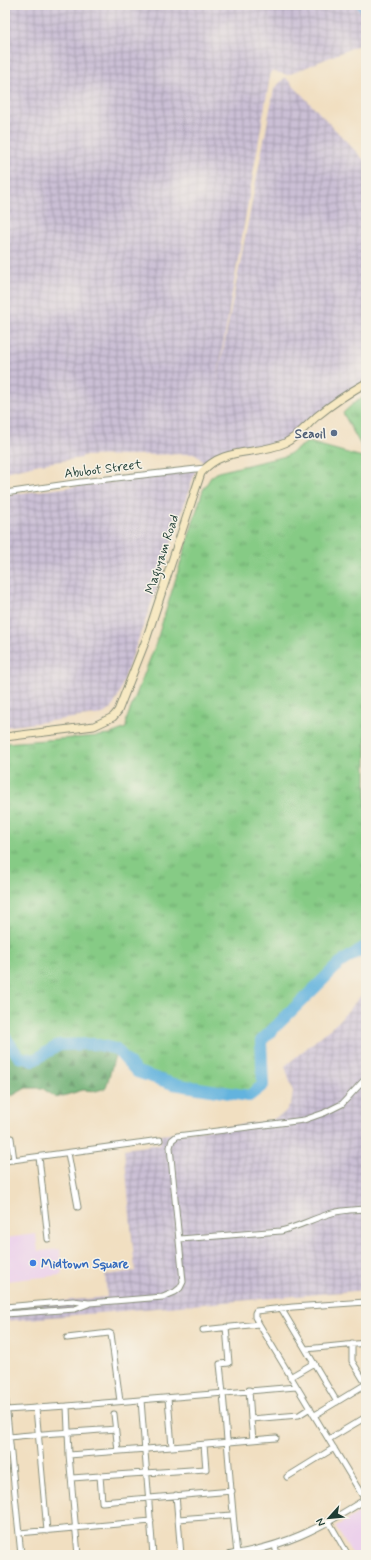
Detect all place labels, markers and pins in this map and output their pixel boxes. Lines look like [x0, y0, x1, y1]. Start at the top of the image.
place label: Seaoil [295, 426, 326, 443]
marker: Seaoil [329, 428, 339, 438]
place label: Midtown Square [41, 1256, 129, 1273]
marker: Midtown Square [28, 1258, 38, 1268]

